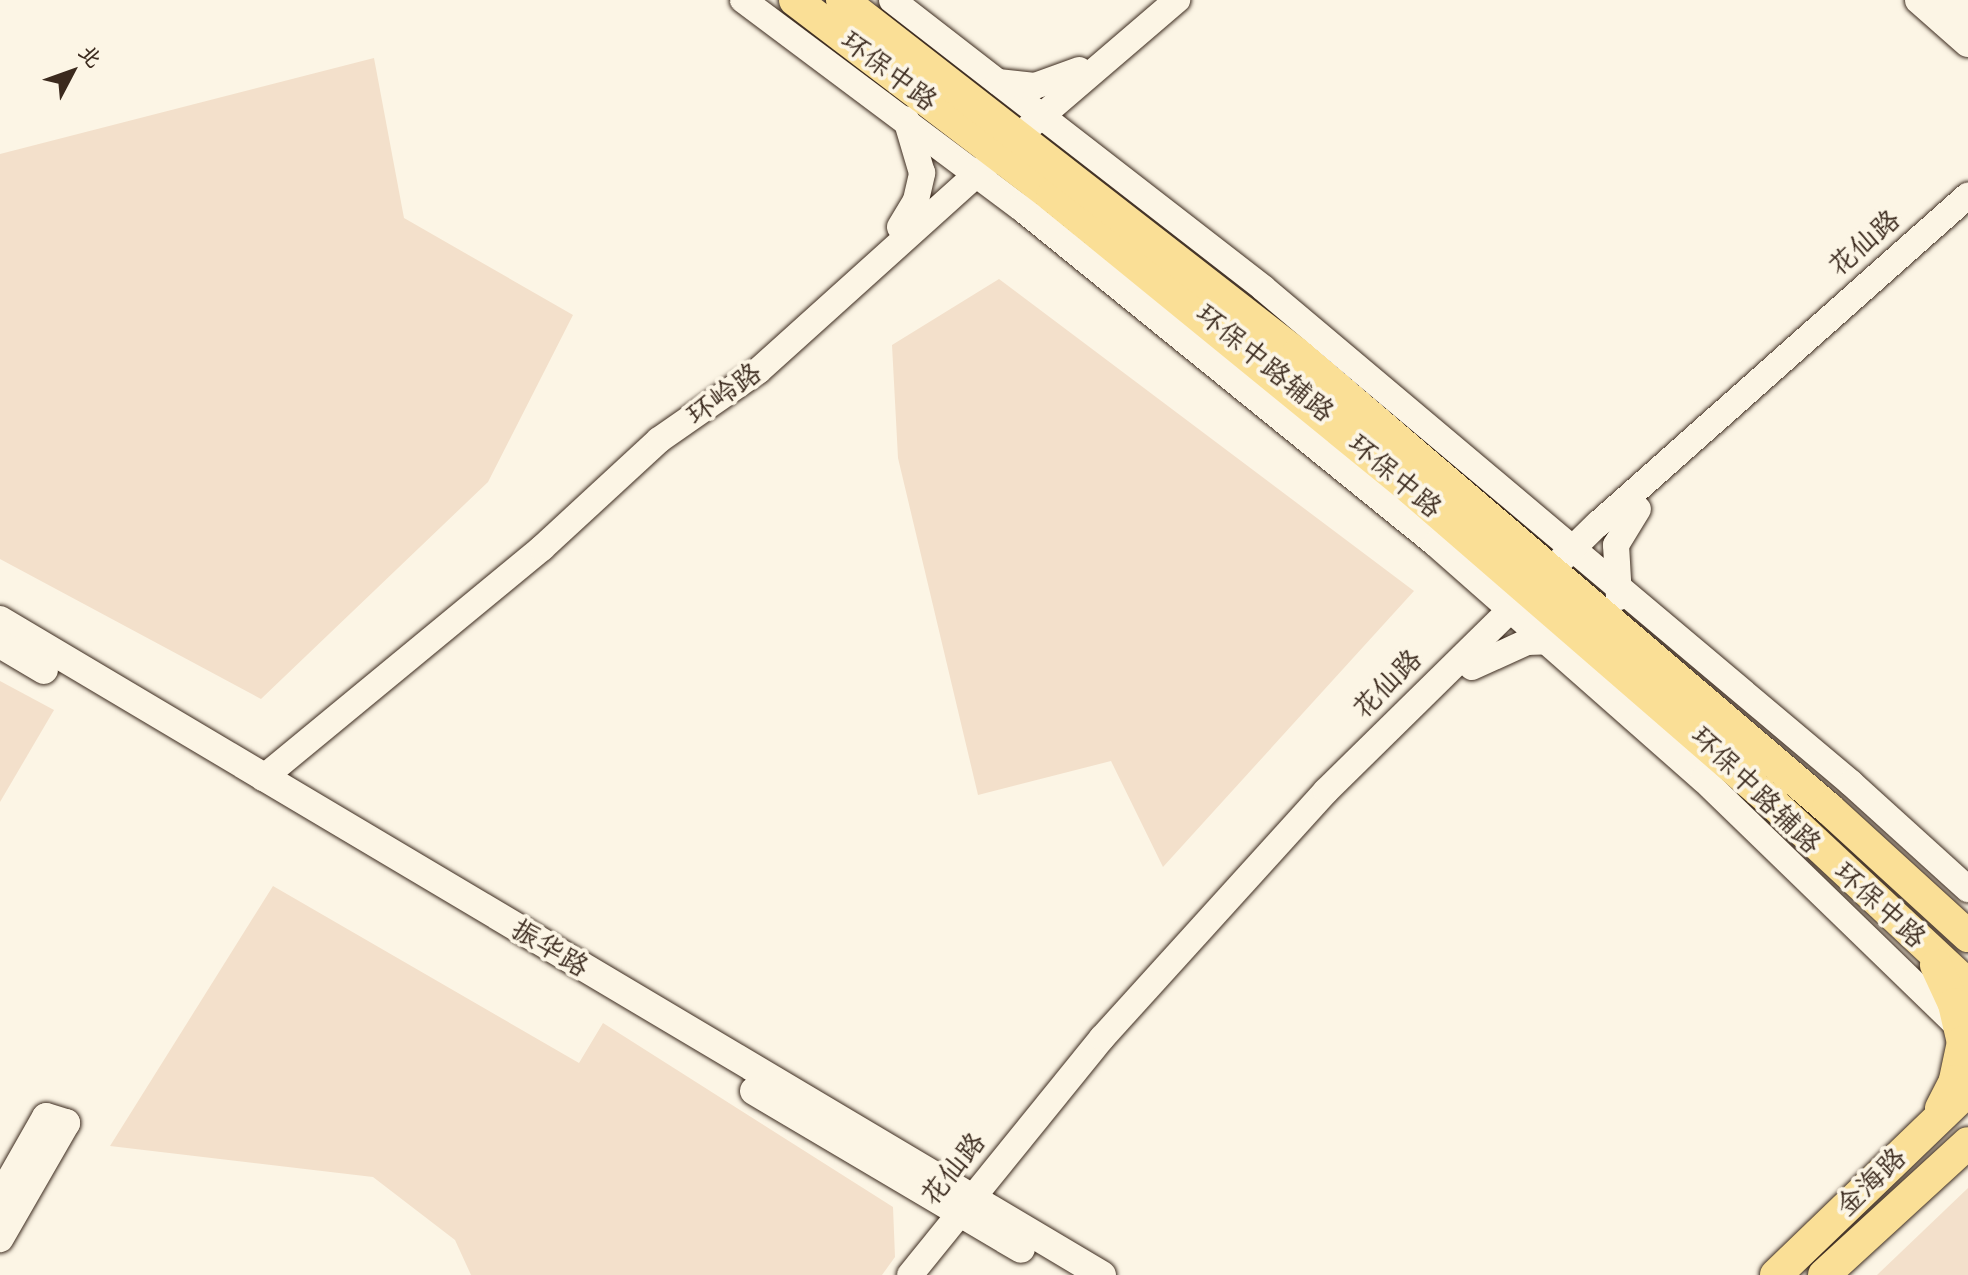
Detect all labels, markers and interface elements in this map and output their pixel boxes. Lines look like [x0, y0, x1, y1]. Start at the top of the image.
street label: 环保中路 [834, 24, 944, 118]
north arrow [32, 32, 112, 112]
text: 北 [73, 39, 107, 73]
street label: 花仙路 [1821, 203, 1907, 283]
street label: 环保中路辅路 [1189, 297, 1341, 429]
street label: 环岭路 [680, 356, 768, 432]
street label: 环保中路 [1341, 427, 1449, 525]
street label: 花仙路 [1345, 642, 1429, 726]
street label: 环保中路辅路 [1684, 720, 1828, 860]
street label: 环保中路 [1827, 855, 1933, 955]
street label: 振华路 [505, 912, 595, 984]
street label: 花仙路 [914, 1126, 992, 1212]
street label: 金海路 [1829, 1141, 1913, 1223]

